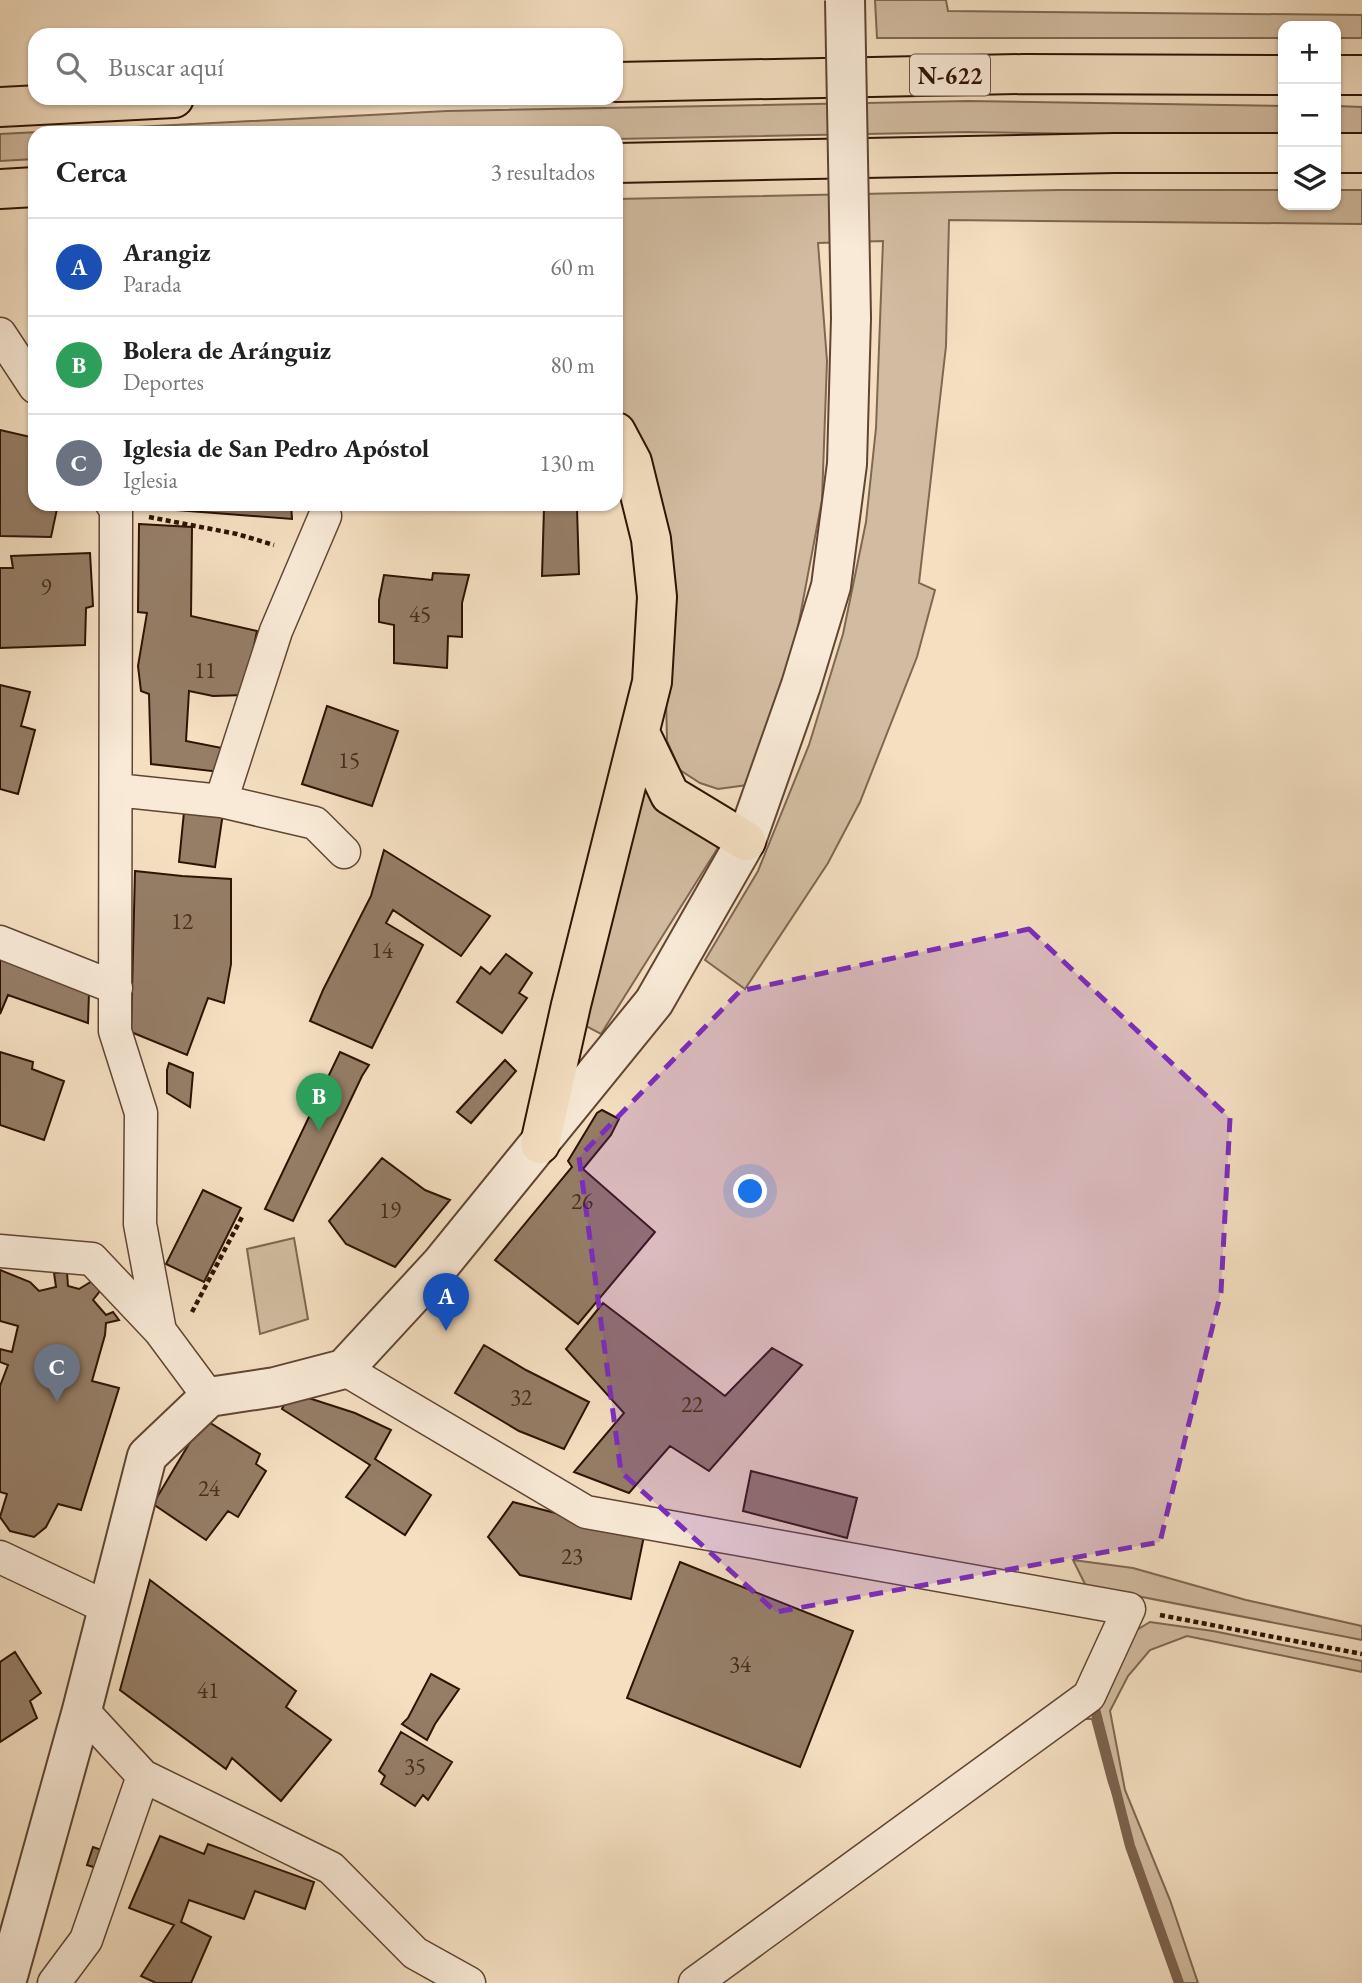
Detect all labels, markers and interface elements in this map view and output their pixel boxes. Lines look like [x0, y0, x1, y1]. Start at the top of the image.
map controls [1278, 21, 1341, 210]
button: + [1278, 21, 1341, 84]
search box [28, 28, 623, 105]
icon: search [52, 48, 90, 86]
text: Buscar aquí [108, 50, 224, 84]
road number: N-622 [910, 54, 990, 96]
button: − [1278, 84, 1341, 147]
button: layers [1278, 147, 1341, 210]
text: Cerca [56, 152, 127, 191]
text: 3 resultados [491, 157, 595, 187]
text: Arangiz [123, 235, 211, 269]
text: A [71, 252, 87, 282]
text: 60 m [550, 252, 595, 282]
text: Parada [123, 269, 181, 299]
text: Bolera de Aránguiz [123, 333, 331, 367]
text: B [72, 350, 86, 380]
text: 80 m [550, 350, 595, 380]
text: Deportes [123, 367, 204, 397]
text: Iglesia de San Pedro Apóstol [123, 431, 429, 465]
text: C [71, 448, 87, 478]
text: 130 m [539, 448, 595, 478]
text: Iglesia [123, 465, 178, 495]
house number: 9 [40, 572, 52, 602]
house number: 45 [409, 599, 431, 629]
house number: 11 [194, 655, 216, 685]
house number: 15 [338, 745, 360, 775]
house number: 12 [171, 906, 193, 936]
house number: 14 [371, 935, 394, 965]
pin: B [296, 1073, 342, 1131]
your location [733, 1174, 767, 1208]
house number: 26 [571, 1186, 593, 1216]
house number: 19 [379, 1195, 401, 1225]
pin: A [423, 1273, 469, 1331]
pin: C [34, 1344, 80, 1402]
house number: 32 [510, 1382, 532, 1412]
house number: 22 [681, 1389, 703, 1419]
house number: 24 [198, 1473, 221, 1503]
house number: 23 [561, 1541, 583, 1571]
house number: 34 [729, 1649, 752, 1679]
house number: 41 [197, 1675, 219, 1705]
house number: 35 [404, 1751, 426, 1781]

